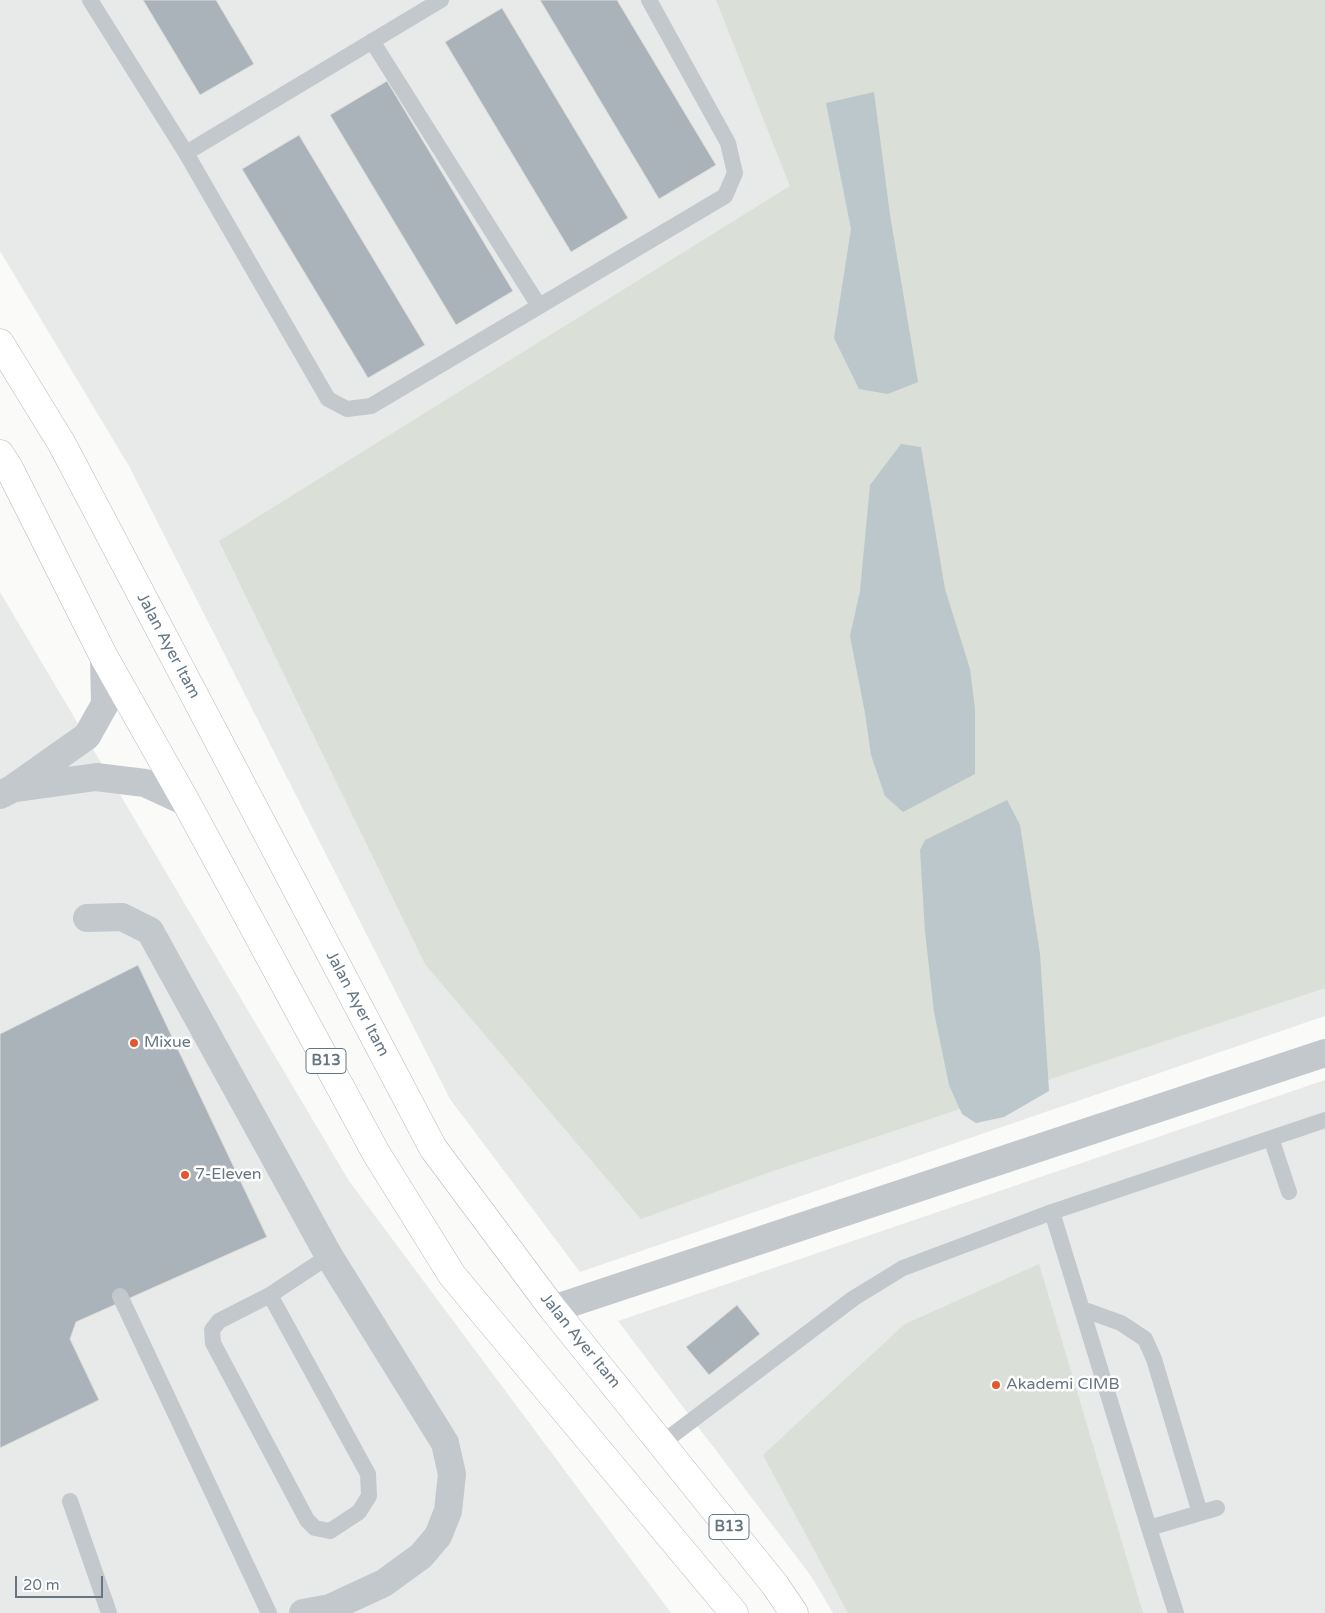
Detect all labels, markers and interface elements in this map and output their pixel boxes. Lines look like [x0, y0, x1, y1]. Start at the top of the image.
street label: Jalan Ayer Itam [132, 590, 204, 702]
street label: Jalan Ayer Itam [321, 948, 393, 1060]
place label: Mixue [144, 1033, 191, 1053]
marker: Mixue [128, 1037, 140, 1049]
road number: B13 [306, 1048, 346, 1074]
place label: 7-Eleven [195, 1165, 262, 1185]
marker: 7-Eleven [179, 1169, 191, 1181]
street label: Jalan Ayer Itam [536, 1290, 624, 1392]
place label: Akademi CIMB [1006, 1375, 1120, 1395]
marker: Akademi CIMB [990, 1379, 1002, 1391]
road number: B13 [709, 1514, 749, 1540]
scale bar [18, 1566, 105, 1598]
text: 20 m [23, 1576, 60, 1594]

